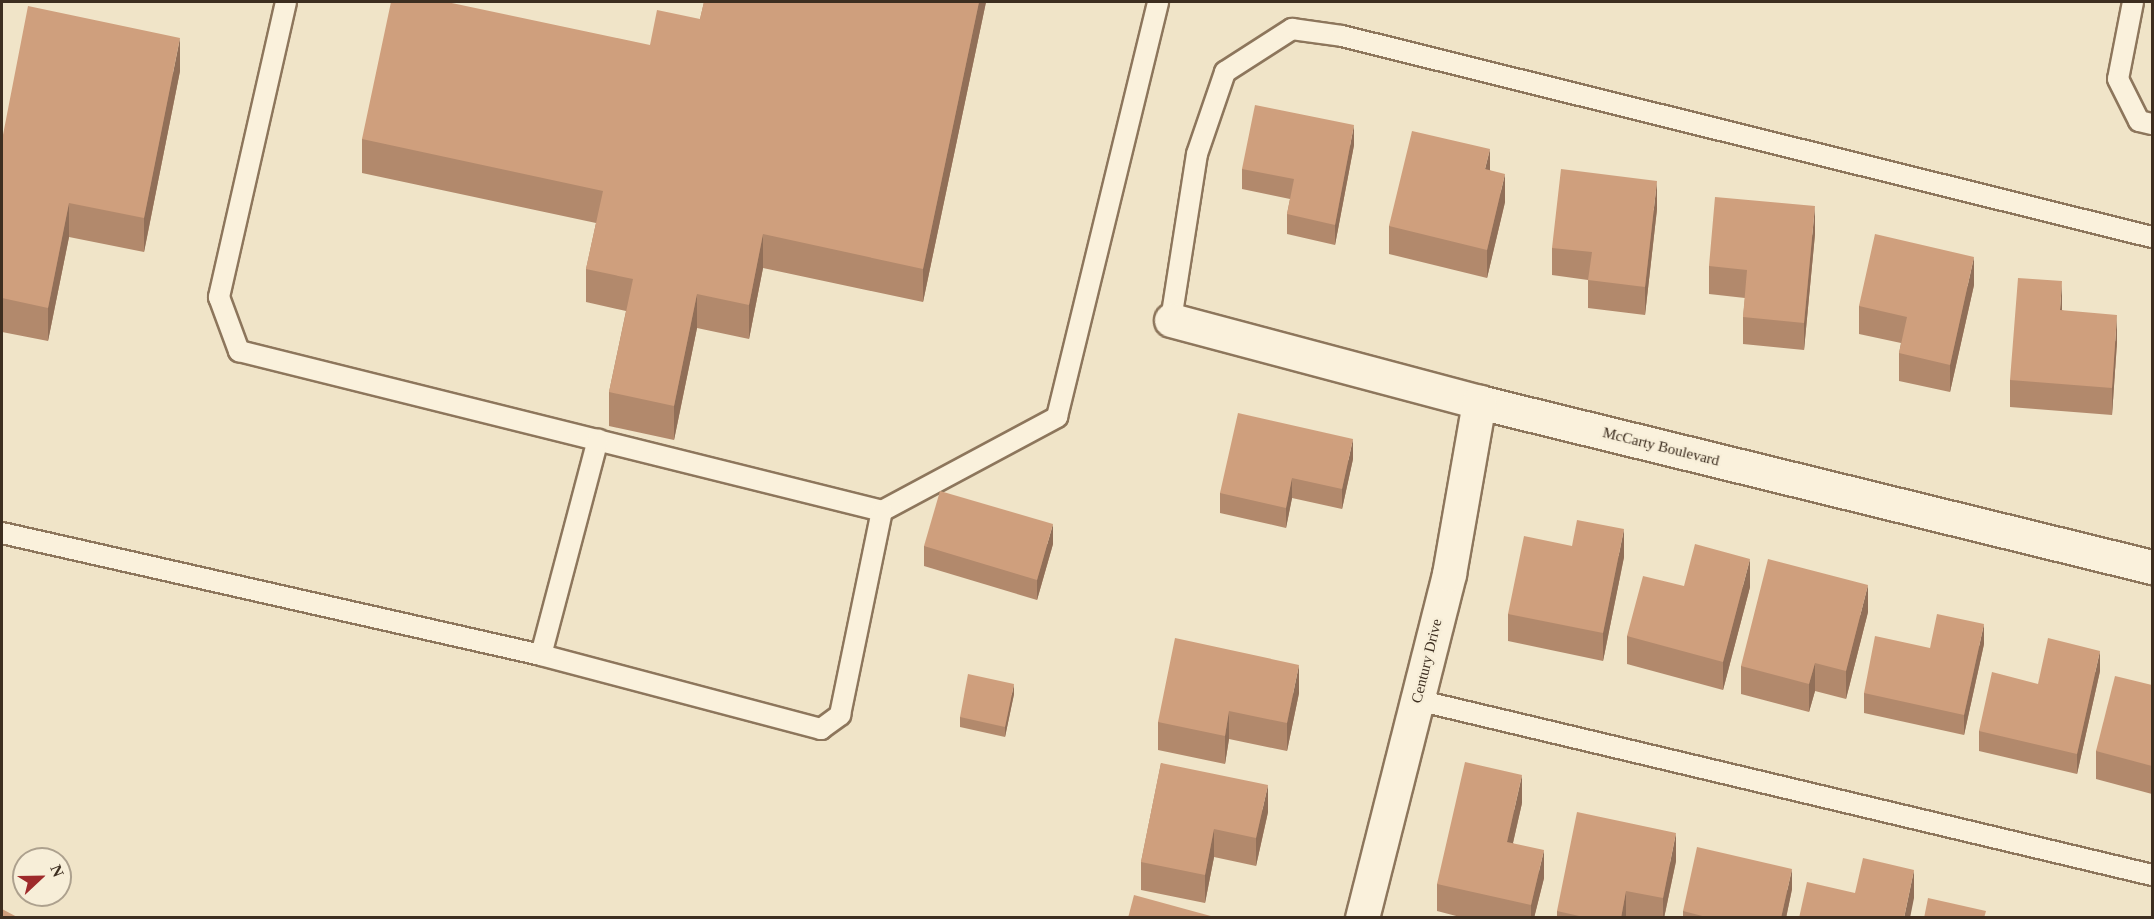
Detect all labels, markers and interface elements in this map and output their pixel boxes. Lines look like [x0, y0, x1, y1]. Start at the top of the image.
street label: McCarty Boulevard [1601, 424, 1721, 470]
street label: Century Drive [1408, 617, 1446, 705]
north arrow [12, 847, 72, 907]
text: N [47, 862, 67, 879]

